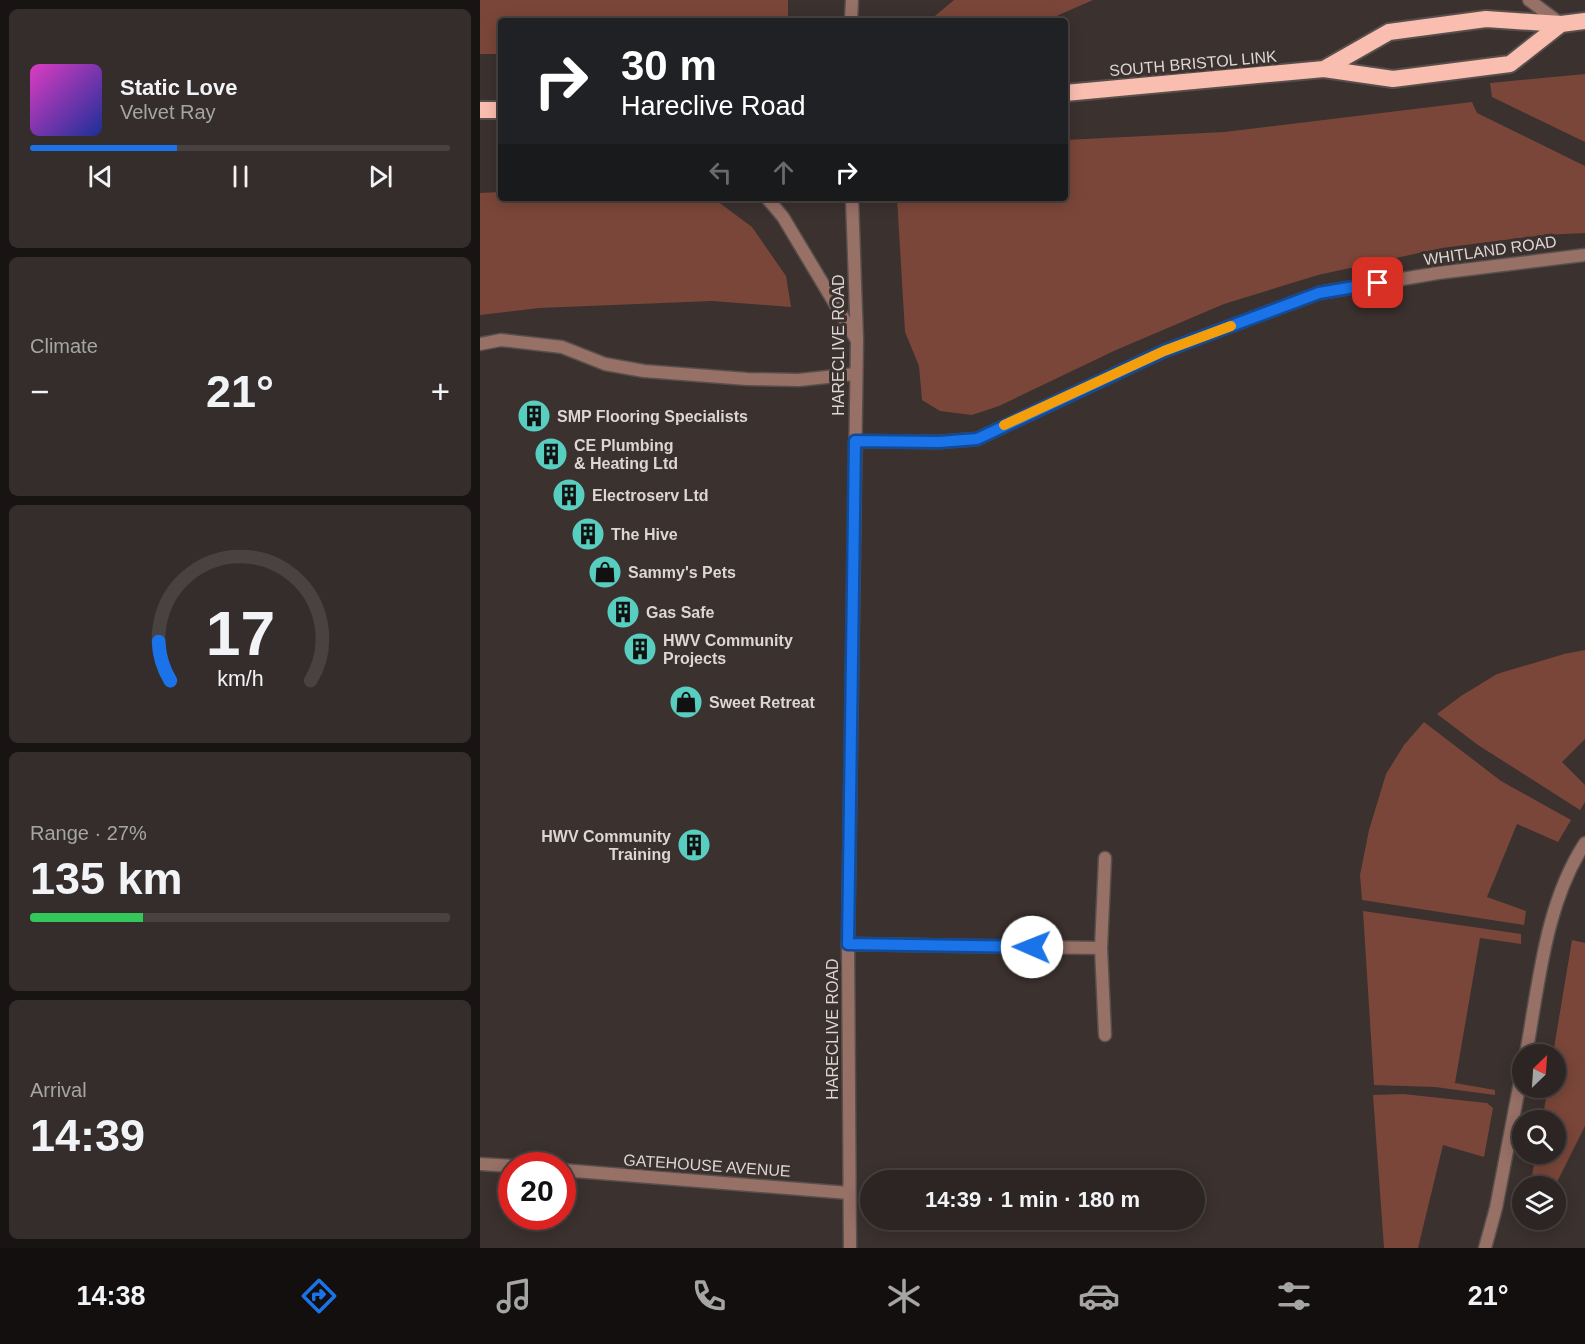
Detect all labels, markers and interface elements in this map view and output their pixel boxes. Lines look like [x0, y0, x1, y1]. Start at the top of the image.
icon: right [522, 42, 600, 120]
text: 30 m [621, 42, 717, 89]
street label: SOUTH BRISTOL LINK [1109, 48, 1278, 79]
text: Static Love [120, 75, 237, 100]
text: Hareclive Road [621, 91, 806, 121]
text: Velvet Ray [120, 101, 216, 123]
icon: left [704, 156, 737, 189]
icon: ahead [767, 156, 800, 189]
icon: right [830, 156, 863, 189]
icon: previous [84, 160, 117, 193]
icon: pause [224, 160, 257, 193]
icon: next [364, 160, 397, 193]
street label: WHITLAND ROAD [1422, 233, 1558, 268]
pin [1352, 257, 1403, 308]
icon: arrive [1361, 266, 1394, 299]
street label: HARECLIVE ROAD [830, 274, 847, 416]
text: Climate [30, 335, 98, 357]
text: 21° [206, 366, 274, 417]
text: − [30, 373, 49, 410]
text: + [431, 373, 450, 410]
building icon: SMP Flooring Specialists [516, 398, 552, 434]
place label: SMP Flooring Specialists [557, 408, 748, 425]
building icon: CE Plumbing & Heating Ltd [533, 436, 569, 472]
place label: CE Plumbing & Heating Ltd [574, 437, 678, 472]
building icon: Electroserv Ltd [551, 477, 587, 513]
place label: Electroserv Ltd [592, 487, 708, 504]
building icon: The Hive [570, 516, 606, 552]
place label: The Hive [611, 526, 678, 543]
shop icon: Sammy's Pets [587, 554, 623, 590]
place label: Sammy's Pets [628, 564, 736, 581]
building icon: Gas Safe [605, 594, 641, 630]
text: 17 [205, 599, 275, 668]
place label: Gas Safe [646, 604, 715, 621]
building icon: HWV Community Projects [622, 631, 658, 667]
place label: HWV Community Projects [663, 632, 793, 667]
text: km/h [217, 667, 263, 691]
shop icon: Sweet Retreat [668, 684, 704, 720]
place label: Sweet Retreat [709, 694, 815, 711]
text: Range · 27% [30, 822, 147, 844]
building icon: HWV Community Training [676, 827, 712, 863]
place label: HWV Community Training [541, 828, 671, 863]
text: 135 km [30, 853, 183, 904]
position arrow [1000, 915, 1064, 979]
street label: HARECLIVE ROAD [824, 958, 841, 1100]
north arrow [1512, 1044, 1566, 1098]
map controls [1512, 1044, 1566, 1230]
text: Arrival [30, 1079, 87, 1101]
text: 14:39 [30, 1110, 145, 1161]
button: search [1512, 1110, 1566, 1164]
street label: GATEHOUSE AVENUE [623, 1151, 791, 1180]
speed limit sign: 20 [498, 1152, 576, 1230]
button: layers [1512, 1176, 1566, 1230]
text: 14:39 · 1 min · 180 m [925, 1187, 1140, 1212]
icon: directions [298, 1275, 340, 1317]
icon: music [493, 1275, 535, 1317]
icon: phone [688, 1275, 730, 1317]
icon: climate [883, 1275, 925, 1317]
icon: car [1078, 1275, 1120, 1317]
icon: filters [1273, 1275, 1315, 1317]
text: 14:38 [76, 1281, 146, 1311]
text: 21° [1468, 1281, 1508, 1311]

